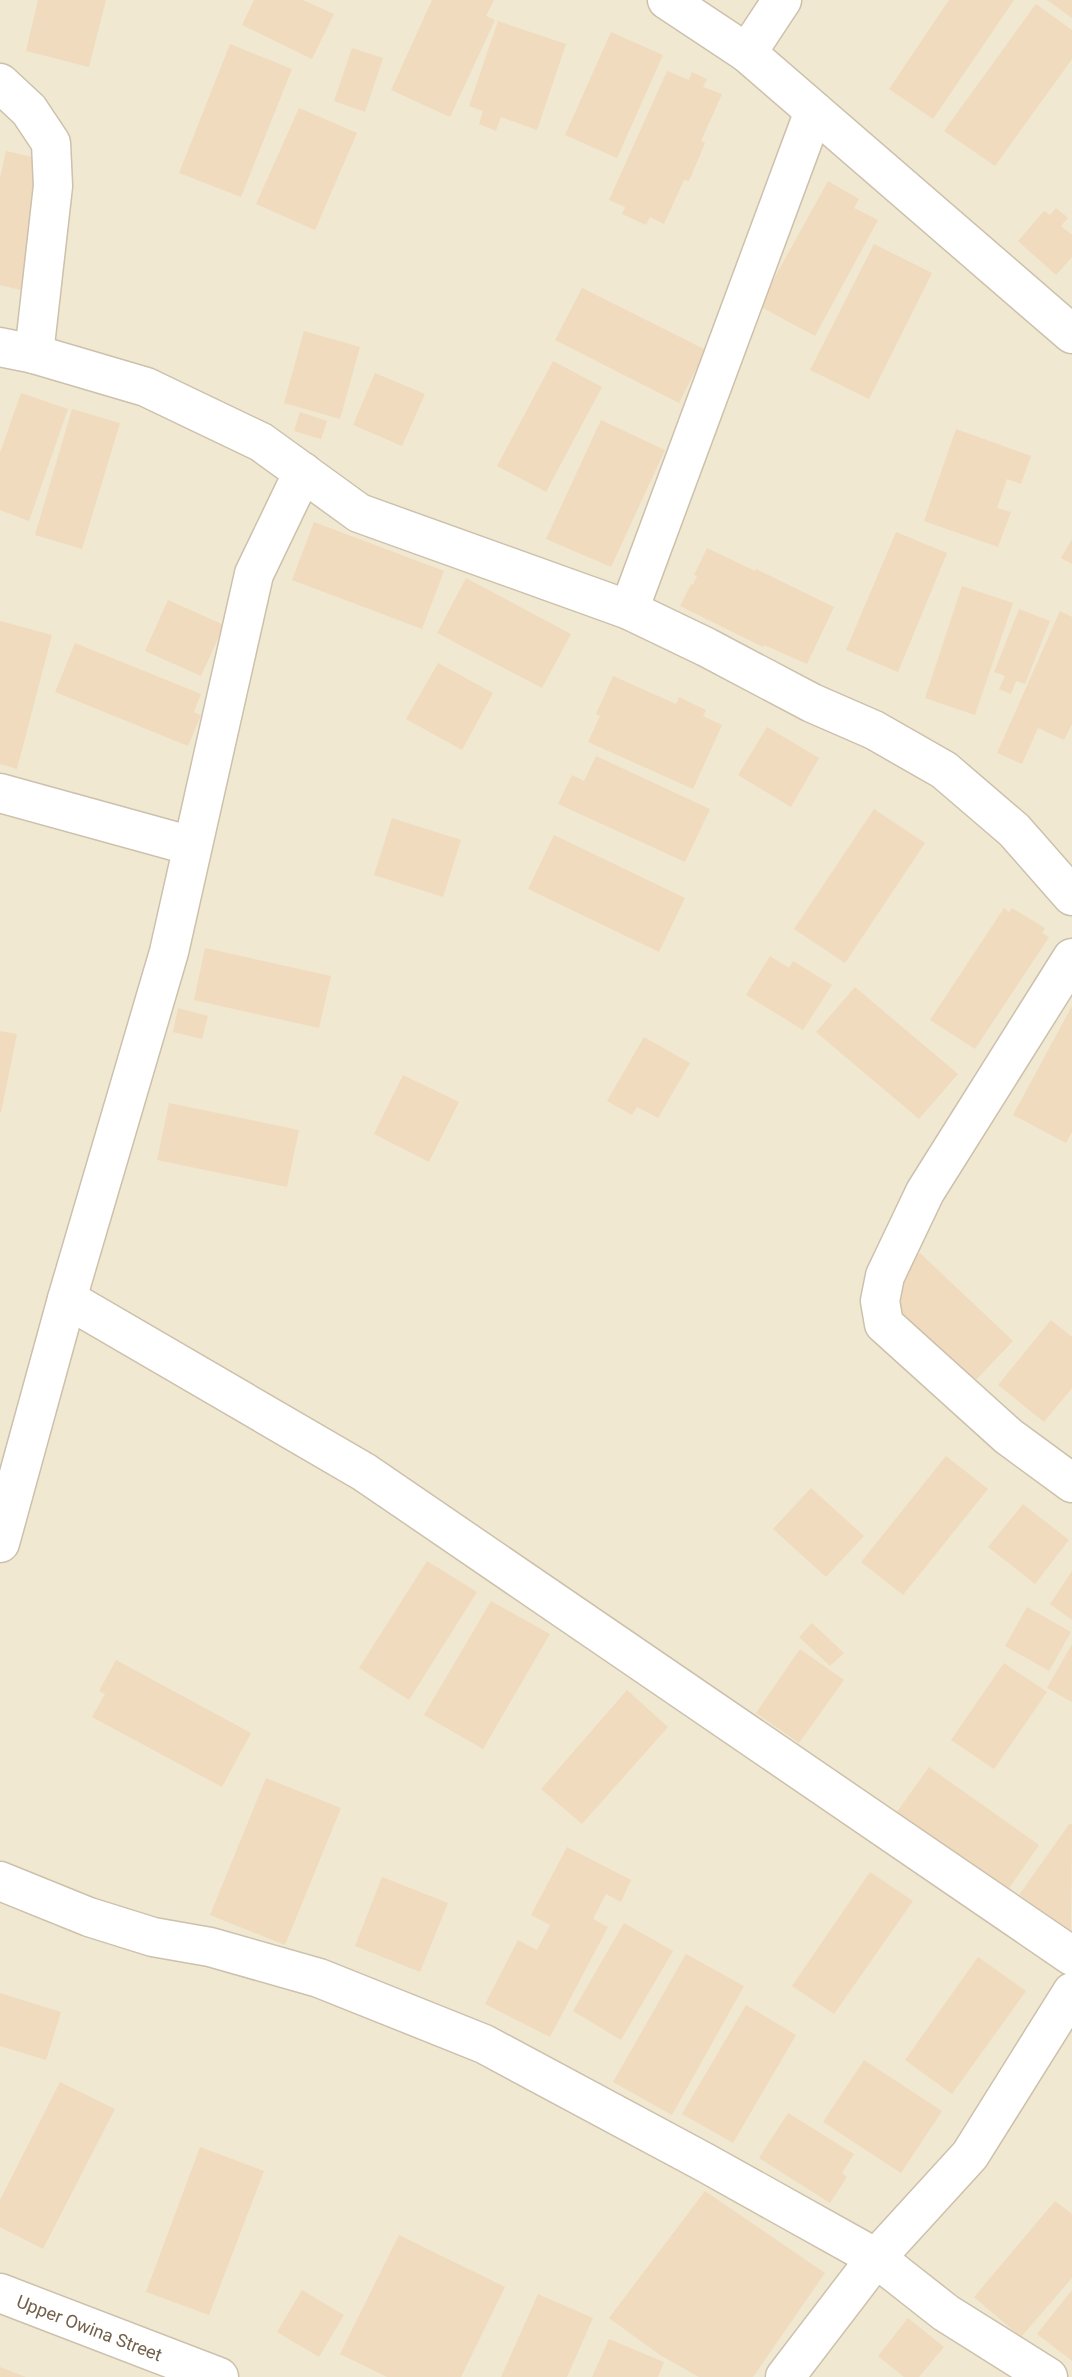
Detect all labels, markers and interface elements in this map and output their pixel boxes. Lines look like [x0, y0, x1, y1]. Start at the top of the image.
street label: Upper Owina Street [14, 2290, 165, 2365]

